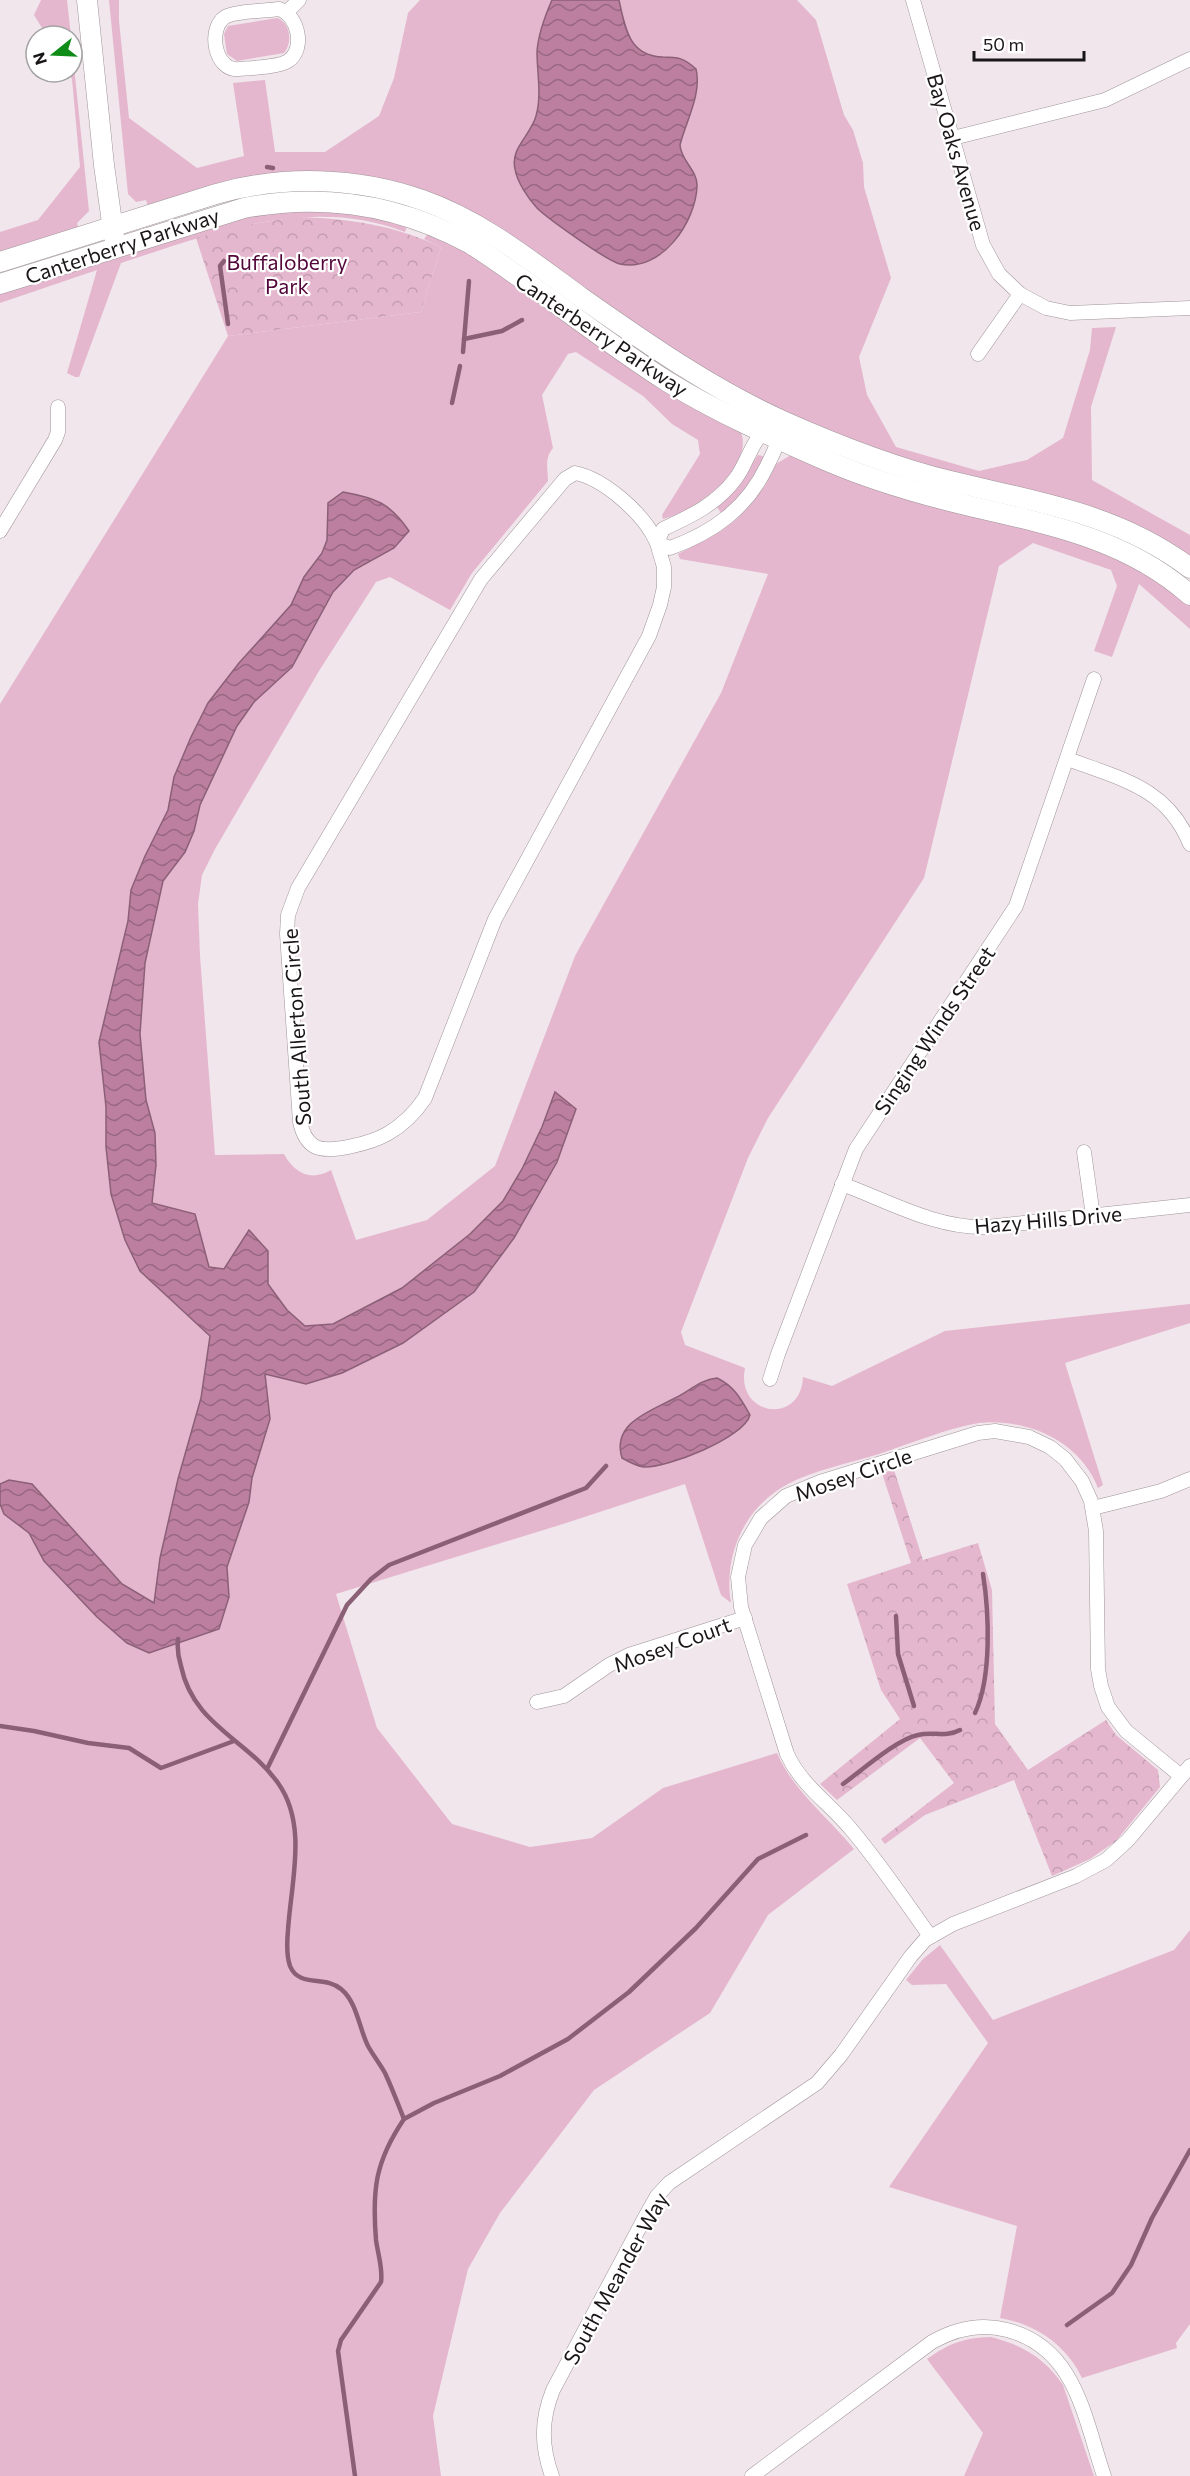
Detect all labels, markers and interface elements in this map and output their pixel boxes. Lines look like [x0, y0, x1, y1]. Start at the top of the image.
north arrow [24, 24, 84, 84]
scale bar [974, 24, 1084, 62]
text: 50 m [983, 33, 1024, 55]
text: N [28, 50, 50, 67]
street label: Bay Oaks Avenue [923, 71, 991, 233]
street label: Canterberry Parkway [22, 202, 222, 288]
park label: Buffaloberry Park [226, 249, 348, 298]
street label: Canterberry Parkway [511, 267, 693, 401]
street label: South Allerton Circle [277, 928, 315, 1126]
street label: Singing Winds Street [868, 941, 1000, 1119]
street label: Hazy Hills Drive [973, 1200, 1123, 1238]
street label: Mosey Circle [791, 1442, 915, 1506]
street label: Mosey Court [610, 1611, 734, 1677]
street label: South Meander Way [557, 2187, 673, 2368]

